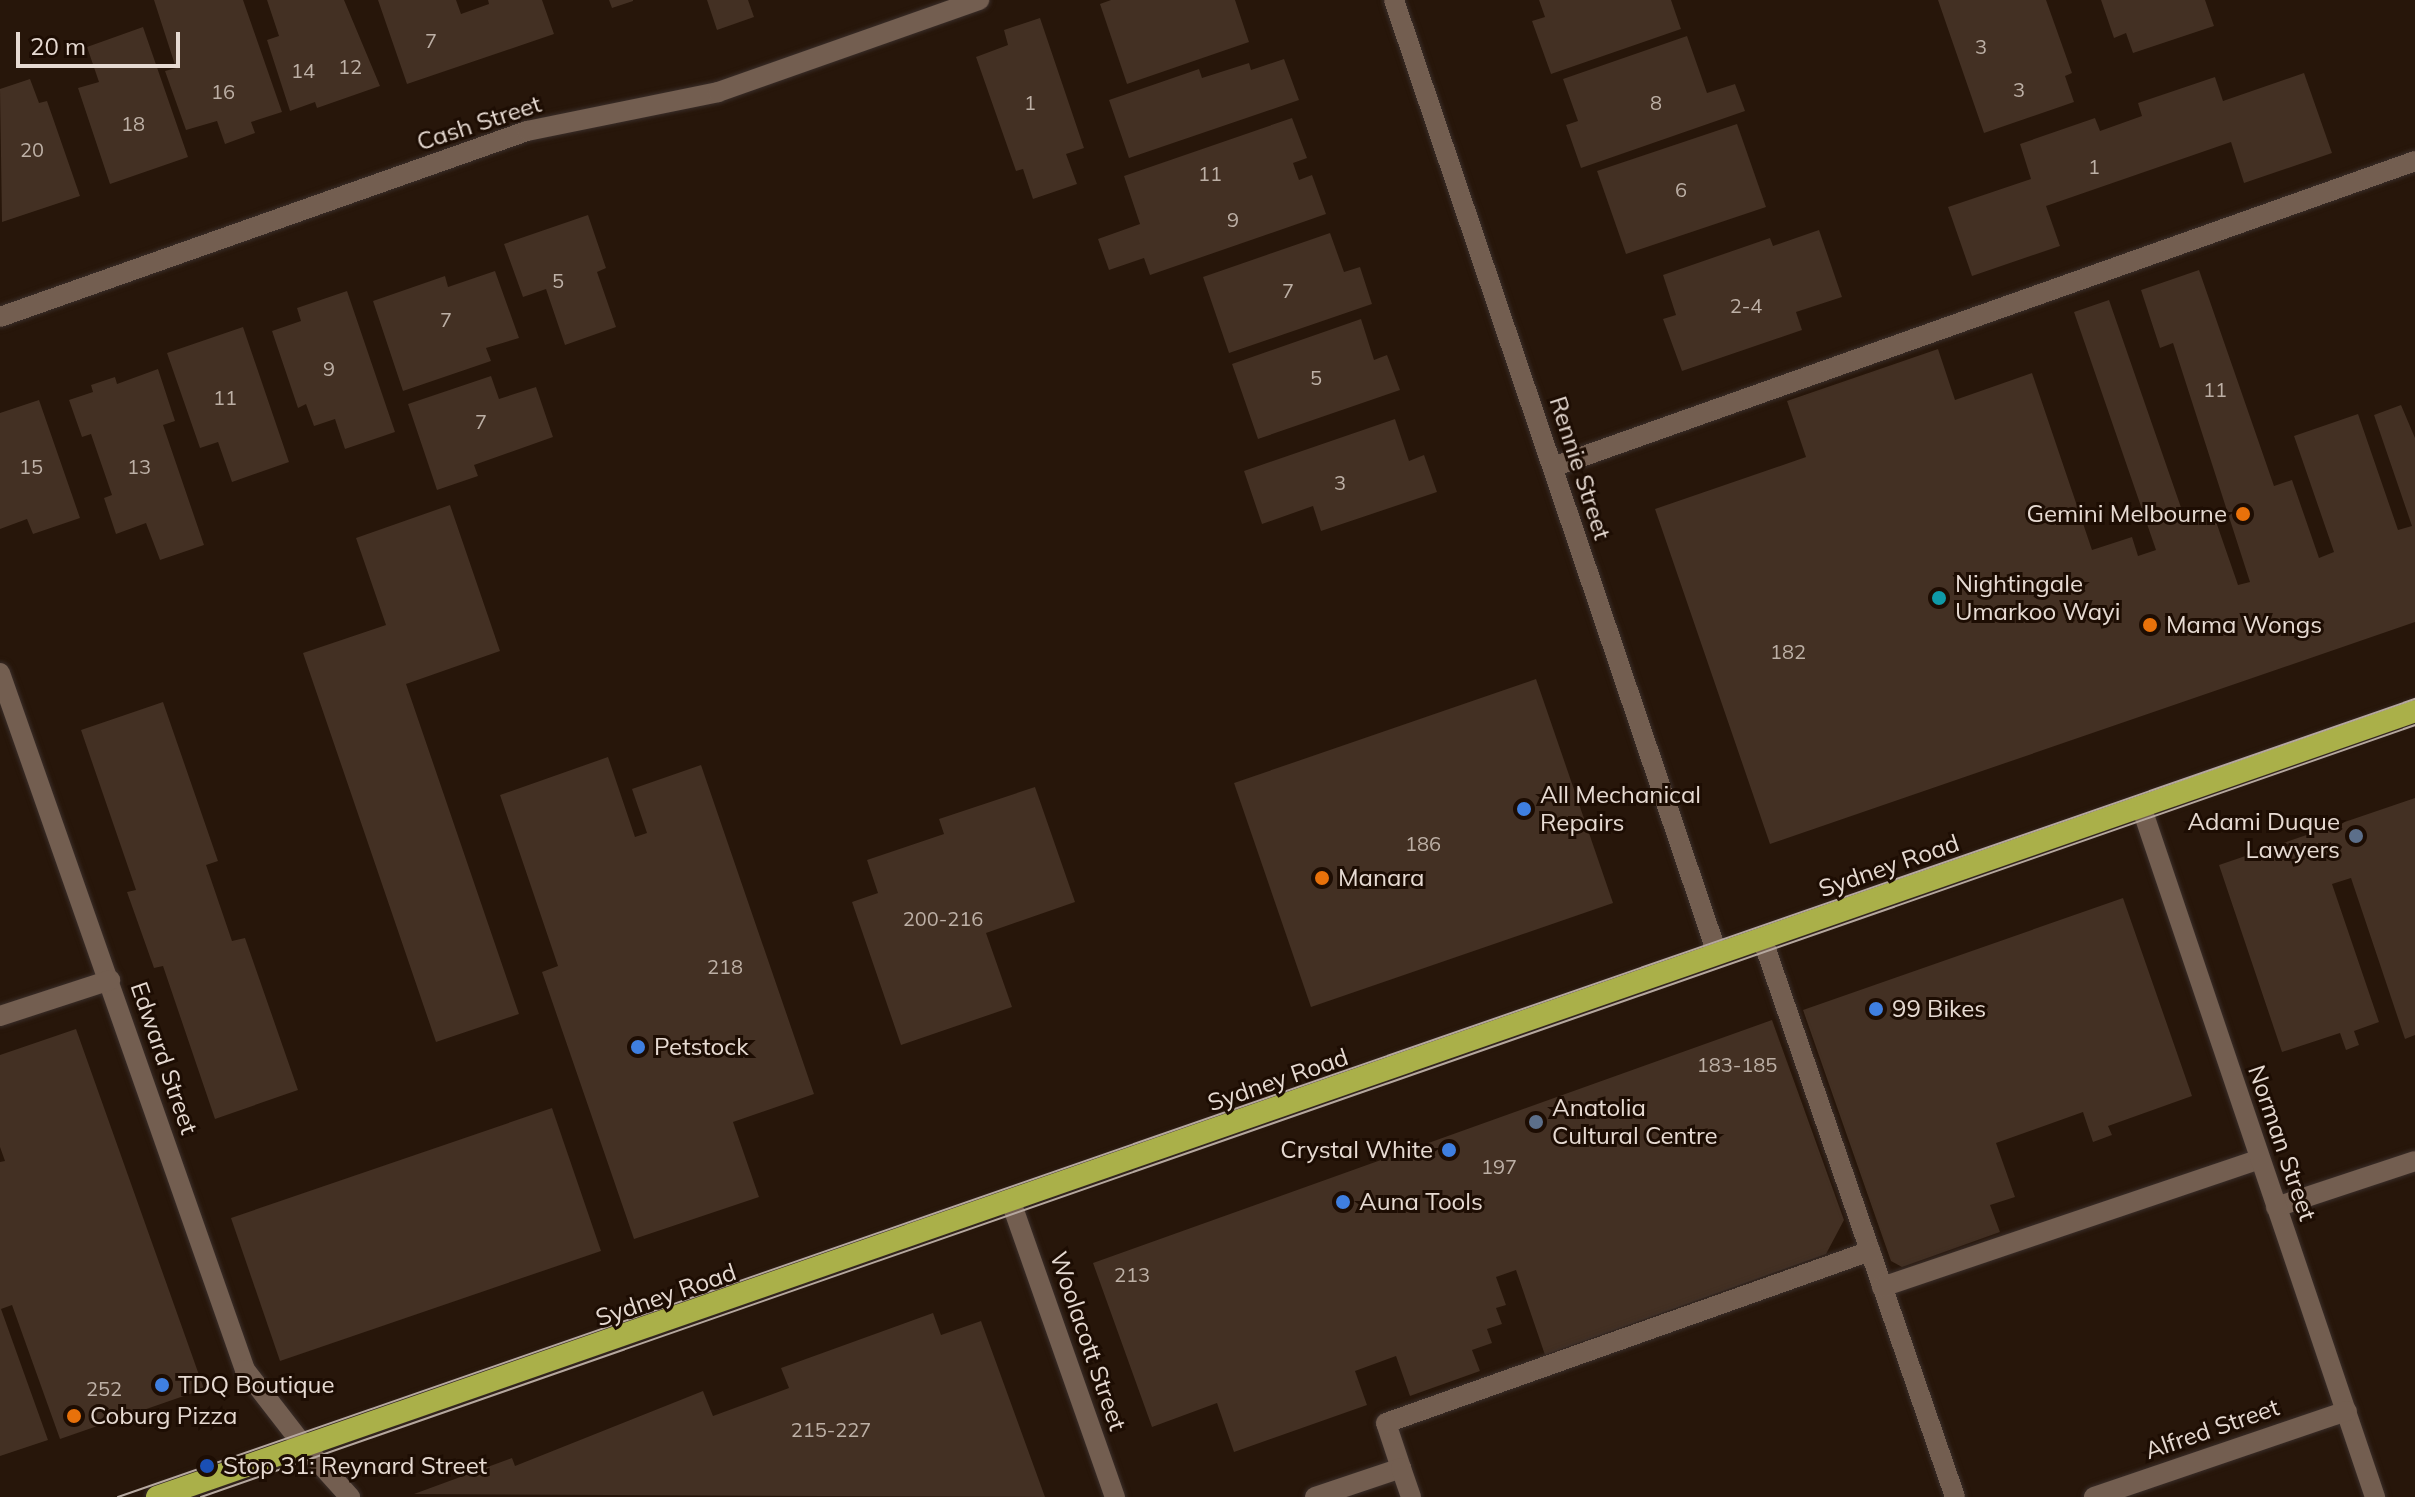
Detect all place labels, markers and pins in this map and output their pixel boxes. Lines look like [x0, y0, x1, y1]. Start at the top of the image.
place label: Gemini Melbourne [2026, 500, 2227, 528]
marker: Gemini Melbourne [2234, 505, 2252, 523]
place label: Nightingale Umarkoo Wayi [1955, 570, 2120, 626]
marker: Nightingale Umarkoo Wayi [1930, 589, 1948, 607]
place label: Mama Wongs [2166, 611, 2322, 639]
marker: Mama Wongs [2141, 616, 2159, 634]
place label: All Mechanical Repairs [1540, 781, 1701, 837]
marker: All Mechanical Repairs [1515, 800, 1533, 818]
place label: Adami Duque Lawyers [2188, 808, 2340, 864]
marker: Adami Duque Lawyers [2347, 827, 2365, 845]
place label: Manara [1338, 864, 1424, 892]
marker: Manara [1313, 869, 1331, 887]
place label: 99 Bikes [1892, 995, 1986, 1023]
marker: 99 Bikes [1867, 1000, 1885, 1018]
place label: Petstock [654, 1033, 749, 1061]
marker: Petstock [629, 1038, 647, 1056]
place label: Anatolia Cultural Centre [1552, 1094, 1718, 1150]
marker: Anatolia Cultural Centre [1527, 1113, 1545, 1131]
place label: Crystal White [1280, 1136, 1433, 1164]
marker: Crystal White [1440, 1141, 1458, 1159]
place label: Auna Tools [1359, 1188, 1483, 1216]
marker: Auna Tools [1334, 1193, 1352, 1211]
place label: TDQ Boutique [178, 1371, 335, 1399]
marker: TDQ Boutique [153, 1376, 171, 1394]
place label: Coburg Pizza [90, 1402, 237, 1430]
marker: Coburg Pizza [65, 1407, 83, 1425]
place label: Stop 31: Reynard Street [223, 1452, 487, 1480]
marker: Stop 31: Reynard Street [198, 1457, 216, 1475]

